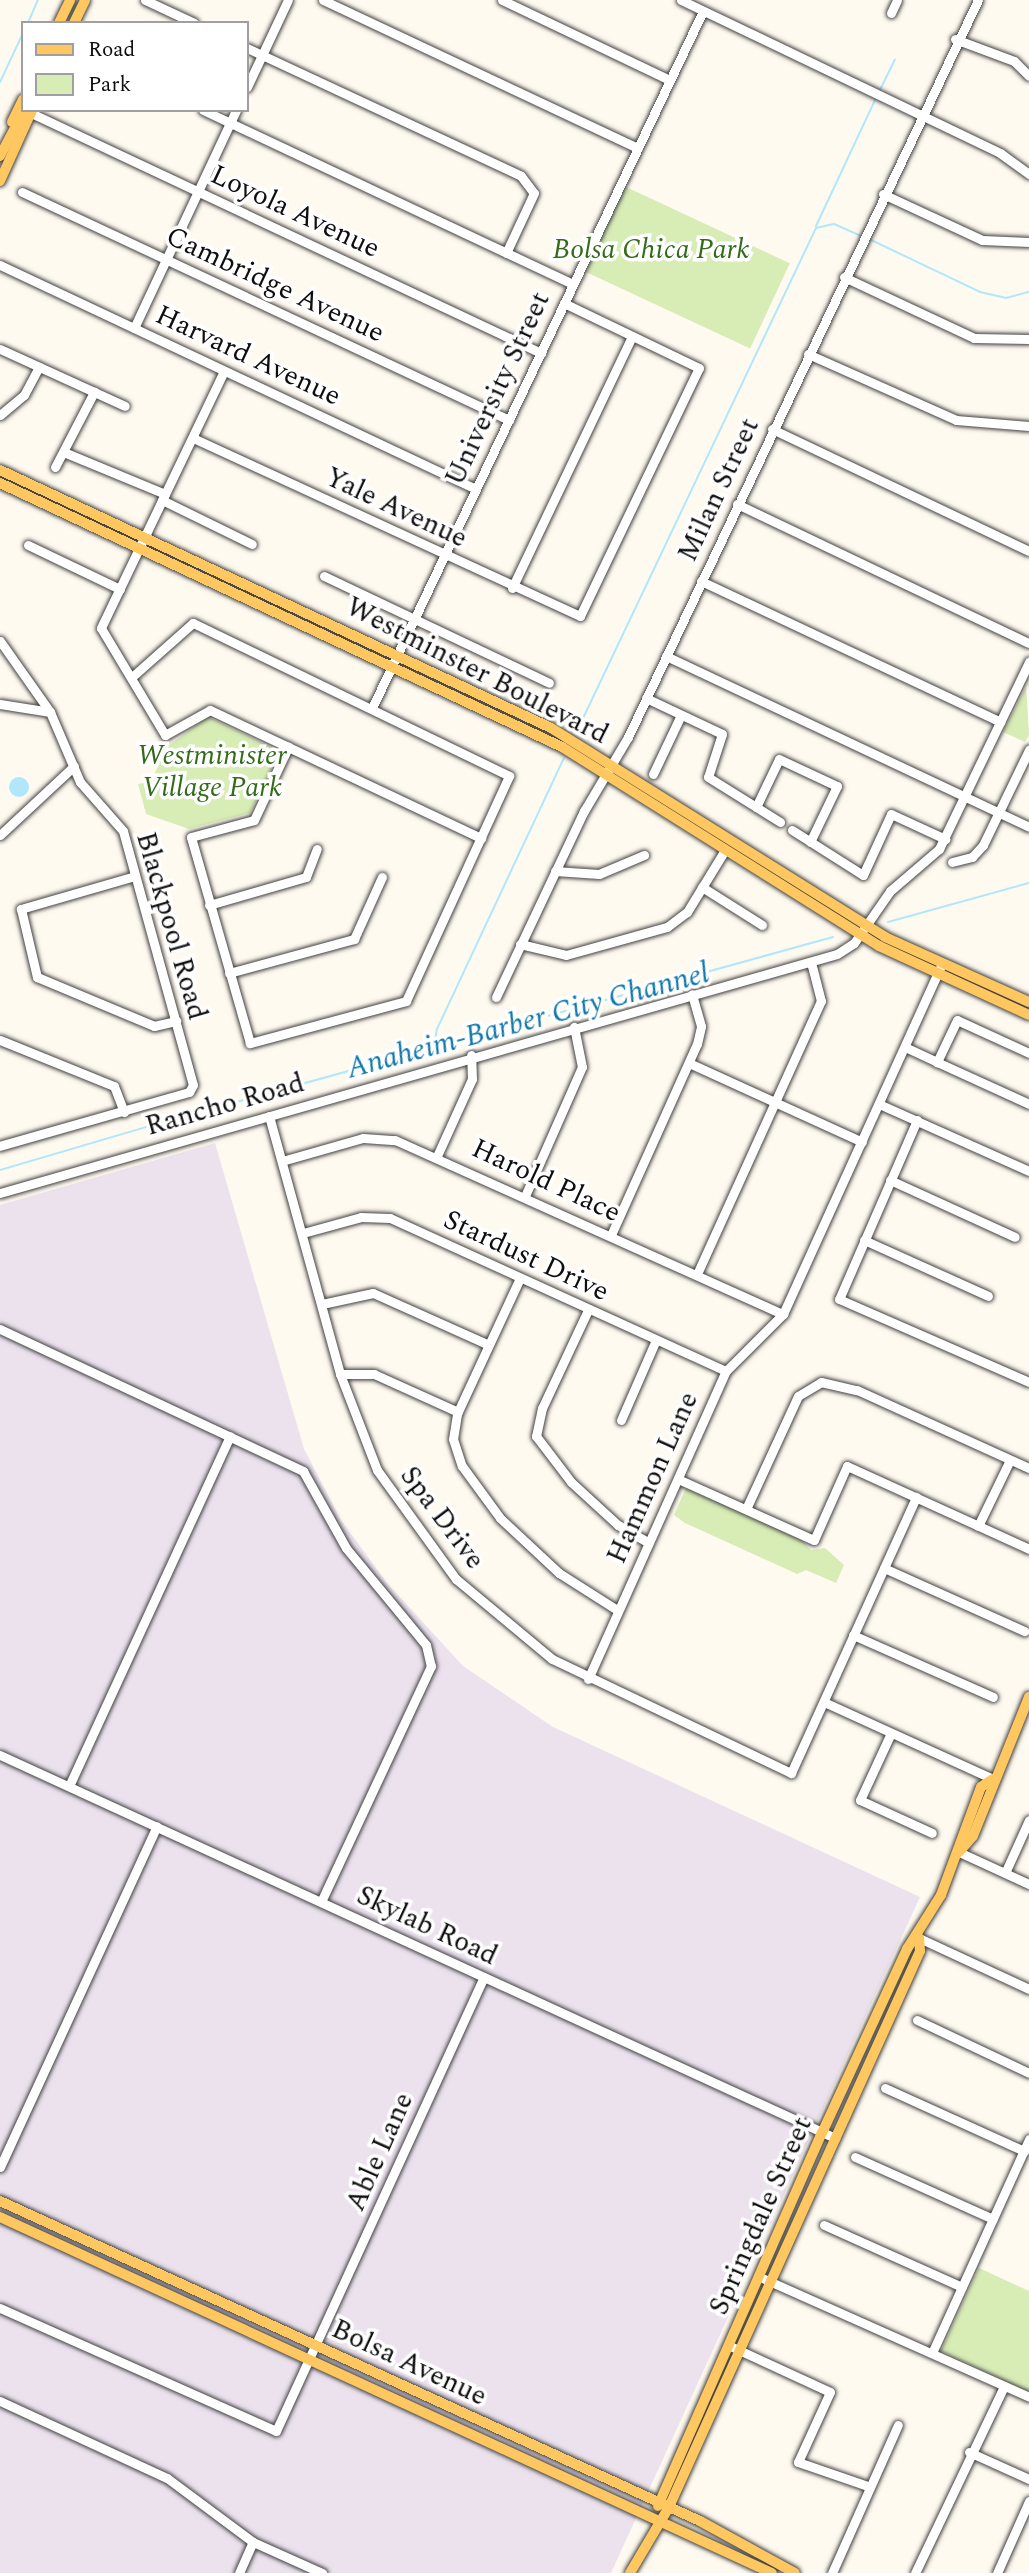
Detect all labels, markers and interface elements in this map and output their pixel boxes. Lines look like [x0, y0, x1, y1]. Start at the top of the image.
legend [21, 21, 248, 112]
text: Road [88, 34, 135, 66]
text: Park [88, 69, 131, 101]
street label: Loyola Avenue [205, 158, 385, 266]
street label: Cambridge Avenue [160, 220, 390, 350]
park label: Bolsa Chica Park [552, 233, 750, 267]
street label: University Street [438, 287, 558, 491]
street label: Harvard Avenue [150, 298, 346, 414]
street label: Milan Street [671, 413, 767, 567]
street label: Yale Avenue [320, 460, 472, 556]
street label: Westminster Boulevard [340, 590, 614, 752]
park label: Westminister Village Park [137, 739, 287, 805]
street label: Blackpool Road [128, 828, 214, 1024]
water label: Anaheim-Barber City Channel [343, 955, 713, 1087]
street label: Rancho Road [142, 1066, 308, 1144]
street label: Harold Place [466, 1132, 626, 1230]
street label: Stardust Drive [438, 1203, 614, 1309]
street label: Hammon Lane [600, 1387, 706, 1569]
street label: Spa Drive [392, 1460, 492, 1576]
street label: Skylab Road [351, 1879, 503, 1973]
street label: Able Lane [339, 2088, 421, 2216]
street label: Springdale Street [702, 2112, 820, 2320]
street label: Bolsa Avenue [326, 2312, 492, 2414]

